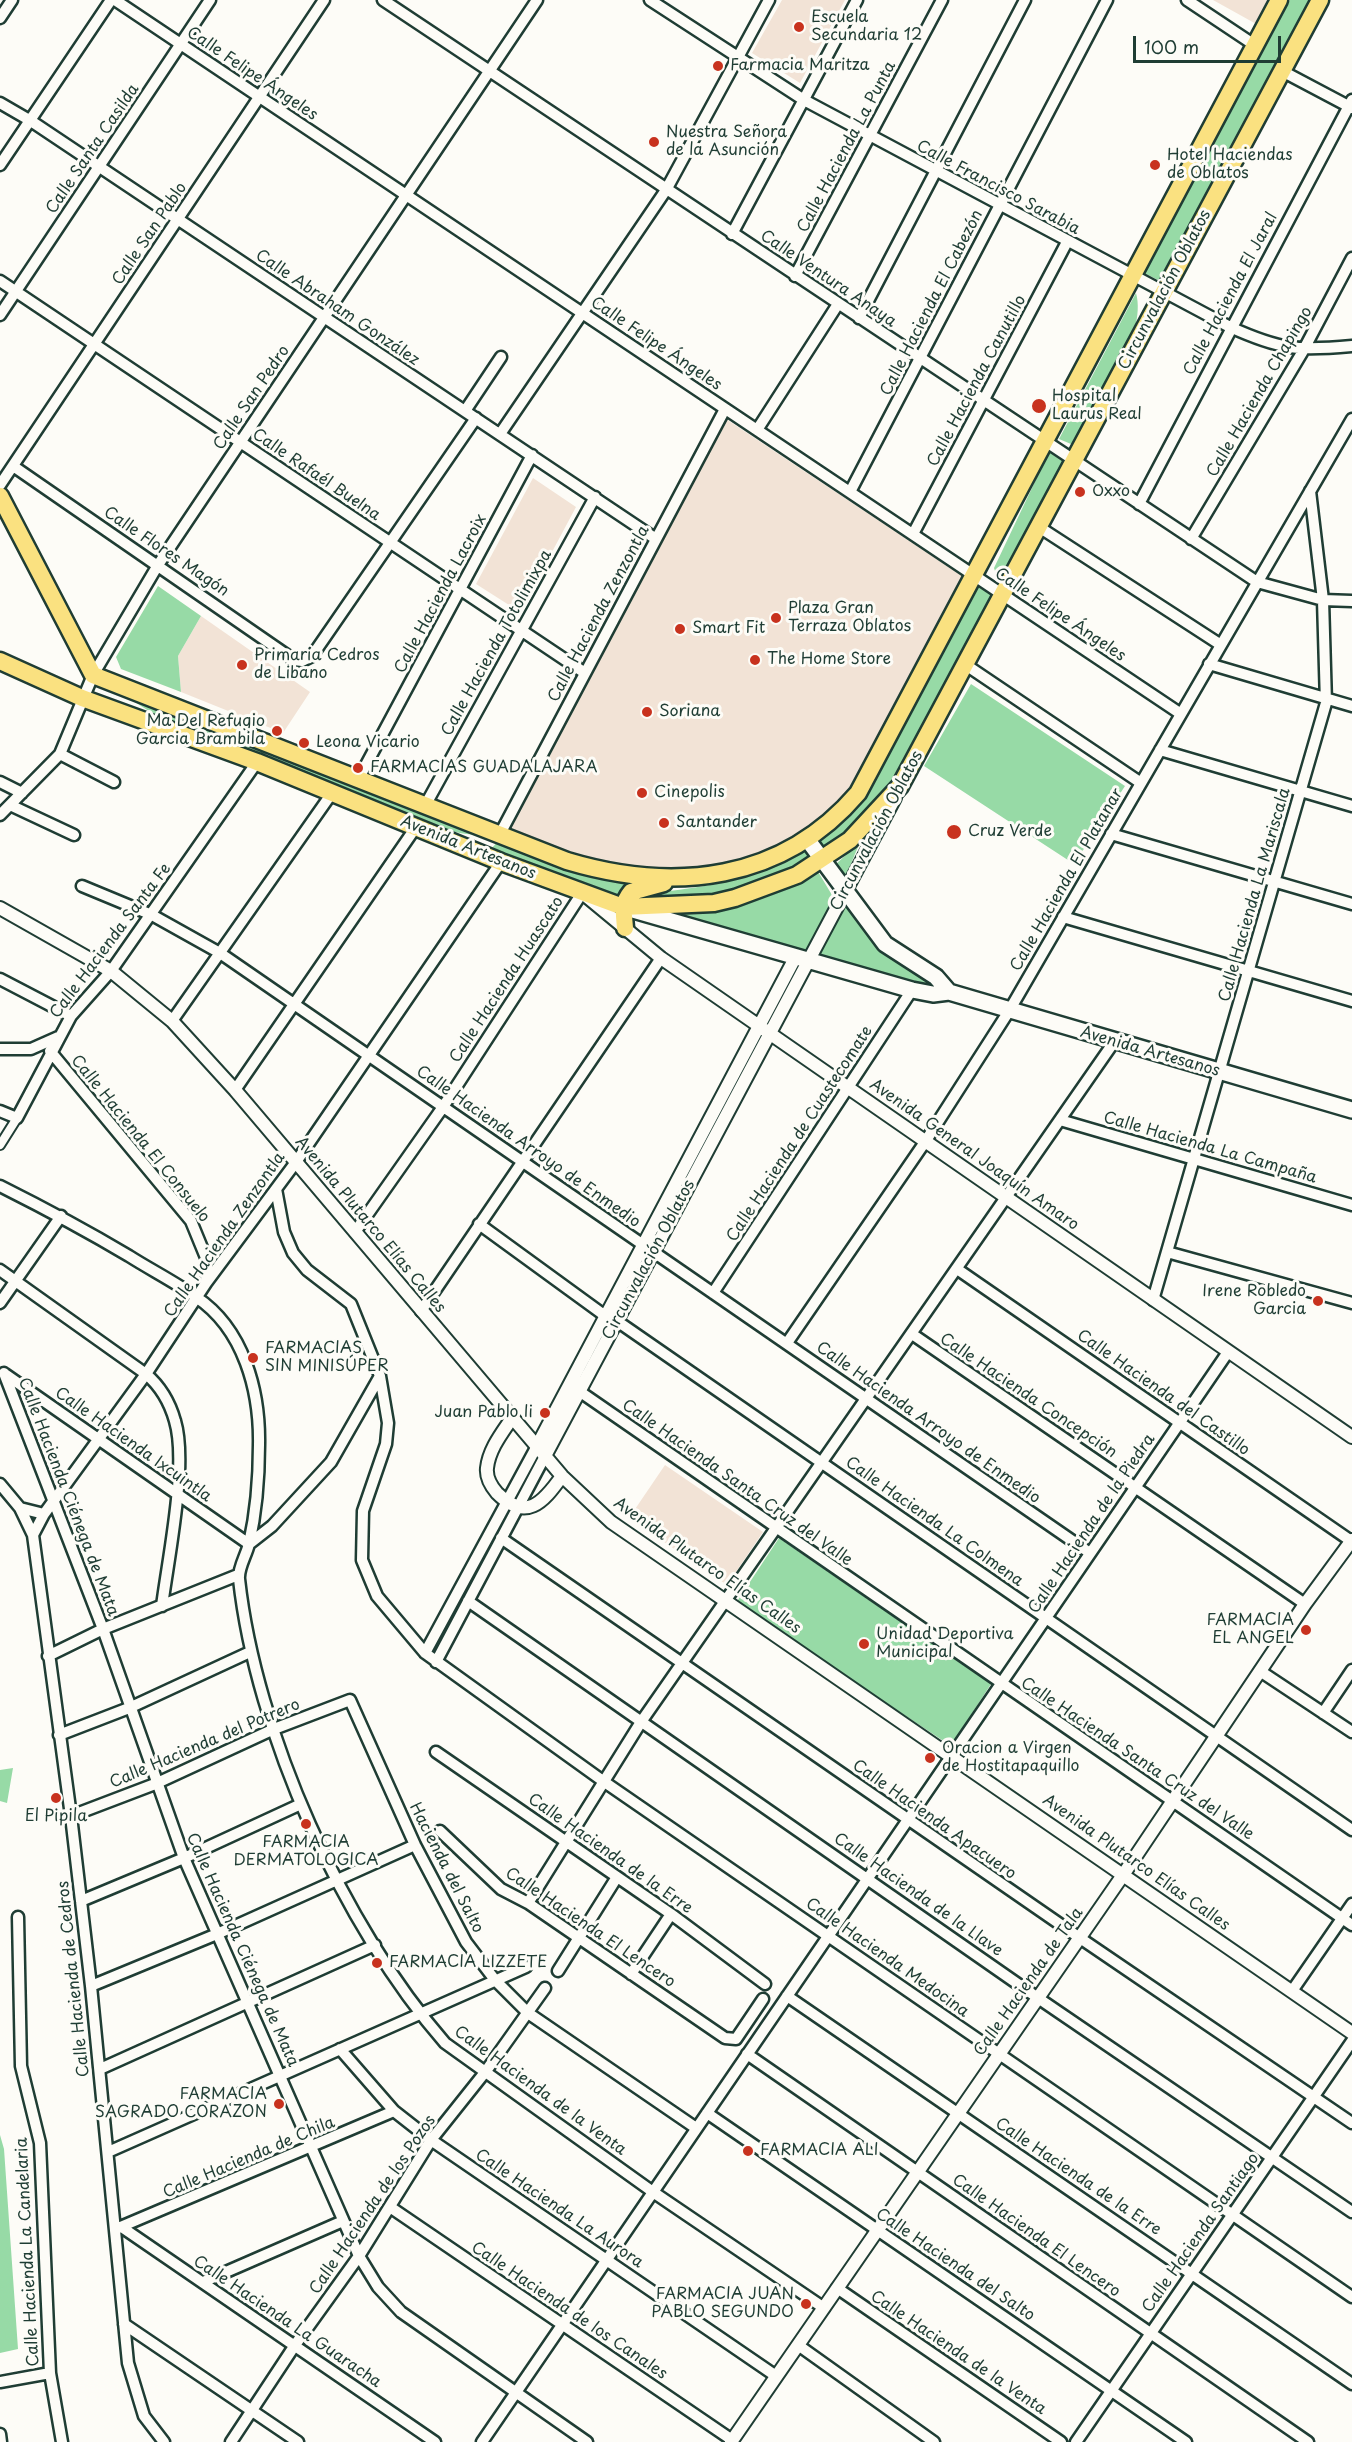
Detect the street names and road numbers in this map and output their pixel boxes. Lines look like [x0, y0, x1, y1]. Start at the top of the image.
street label: Calle Felipe Ángeles [183, 23, 321, 125]
street label: Calle Hacienda La Punta [794, 58, 900, 236]
street label: Calle Santa Casilda [42, 80, 144, 218]
street label: Calle Francisco Sarabia [913, 137, 1083, 239]
street label: Calle San Pablo [109, 179, 191, 289]
street label: Calle Hacienda El Cabezón [877, 207, 987, 399]
street label: Circunvalación Oblatos [1115, 207, 1215, 373]
street label: Calle Hacienda El Jaral [1180, 209, 1282, 379]
street label: Calle Ventura Anaya [756, 226, 900, 332]
street label: Calle Abraham González [251, 246, 423, 370]
street label: Calle Hacienda Canutillo [924, 292, 1030, 470]
street label: Calle Felipe Ángeles [587, 293, 725, 395]
street label: Calle Hacienda Chapingo [1203, 303, 1317, 481]
street label: Calle San Pedro [210, 342, 294, 454]
street label: Calle Rafaél Buelna [248, 425, 384, 525]
street label: Calle Flores Magón [100, 503, 232, 601]
street label: Calle Hacienda Lacroix [391, 511, 491, 677]
street label: Calle Hacienda Zenzontla [544, 523, 654, 705]
street label: Calle Hacienda Totolimixpa [438, 547, 556, 739]
street label: Calle Felipe Ángeles [991, 564, 1129, 666]
street label: Circunvalación Oblatos [827, 748, 927, 914]
street label: Calle Hacienda El Platanar [1007, 785, 1127, 975]
street label: Calle Hacienda La Mariscala [1215, 786, 1295, 1004]
street label: Avenida Artesanos [398, 812, 538, 884]
street label: Calle Hacienda Santa Fe [46, 860, 176, 1022]
street label: Calle Hacienda Huascato [446, 893, 568, 1067]
street label: Calle Hacienda de Cuastecomate [723, 1022, 877, 1246]
street label: Avenida Artesanos [1078, 1023, 1222, 1081]
street label: Calle Hacienda El Consuelo [67, 1051, 213, 1227]
street label: Calle Hacienda Arroyo de Enmedio [412, 1062, 644, 1232]
street label: Avenida General Joaquín Amaro [866, 1075, 1082, 1235]
street label: Calle Hacienda La Campaña [1101, 1108, 1319, 1188]
street label: Avenida Plutarco Elías Calles [291, 1133, 449, 1317]
street label: Calle Hacienda Zenzontla [161, 1149, 289, 1321]
street label: Circunvalación Oblatos [599, 1177, 699, 1343]
street label: Calle Hacienda del Castillo [1073, 1326, 1253, 1460]
street label: Calle Hacienda Concepción [936, 1329, 1120, 1463]
street label: Calle Hacienda Arroyo de Enmedio [812, 1338, 1044, 1508]
street label: Calle Hacienda Ciénega de Mata [14, 1375, 122, 1619]
street label: Calle Hacienda Ixcuintla [51, 1384, 215, 1506]
street label: Calle Hacienda Santa Cruz del Valle [618, 1396, 856, 1570]
street label: Calle Hacienda de la Piedra [1025, 1430, 1159, 1618]
street label: Calle Hacienda La Colmena [841, 1453, 1027, 1591]
street label: Avenida Plutarco Elías Calles [610, 1494, 804, 1638]
street label: Calle Hacienda Santa Cruz del Valle [1017, 1674, 1257, 1844]
street label: Calle Hacienda del Potrero [107, 1695, 303, 1793]
street label: Calle Hacienda Apacuero [848, 1756, 1020, 1884]
street label: Calle Hacienda de la Erre [524, 1790, 696, 1918]
street label: Avenida Plutarco Elías Calles [1039, 1791, 1233, 1935]
street label: Hacienda del Salto [405, 1800, 487, 1936]
street label: Calle Hacienda de la Llave [830, 1829, 1006, 1961]
street label: Calle Hacienda Ciénega de Mata [182, 1830, 302, 2070]
street label: Calle Hacienda El Lencero [501, 1864, 679, 1992]
street label: Calle Hacienda de Cedros [54, 1880, 94, 2078]
street label: Calle Hacienda Medocina [802, 1894, 972, 2022]
street label: Calle Hacienda de Tala [970, 1904, 1088, 2060]
street label: Calle Hacienda de la Venta [450, 2022, 630, 2160]
street label: Calle Hacienda de los Pozos [306, 2112, 440, 2298]
street label: Calle Hacienda de Chila [160, 2113, 338, 2203]
street label: Calle Hacienda de la Erre [991, 2114, 1165, 2240]
street label: Calle Hacienda La Candelaria [12, 2137, 44, 2367]
street label: Calle Hacienda La Aurora [471, 2145, 647, 2273]
street label: Calle Hacienda Santiago [1139, 2150, 1263, 2316]
street label: Calle Hacienda El Lencero [948, 2170, 1124, 2302]
street label: Calle Hacienda del Salto [872, 2205, 1038, 2325]
street label: Calle Hacienda de los Canales [467, 2238, 671, 2384]
street label: Calle Hacienda La Guaracha [189, 2252, 385, 2392]
street label: Calle Hacienda de la Venta [866, 2287, 1050, 2419]

